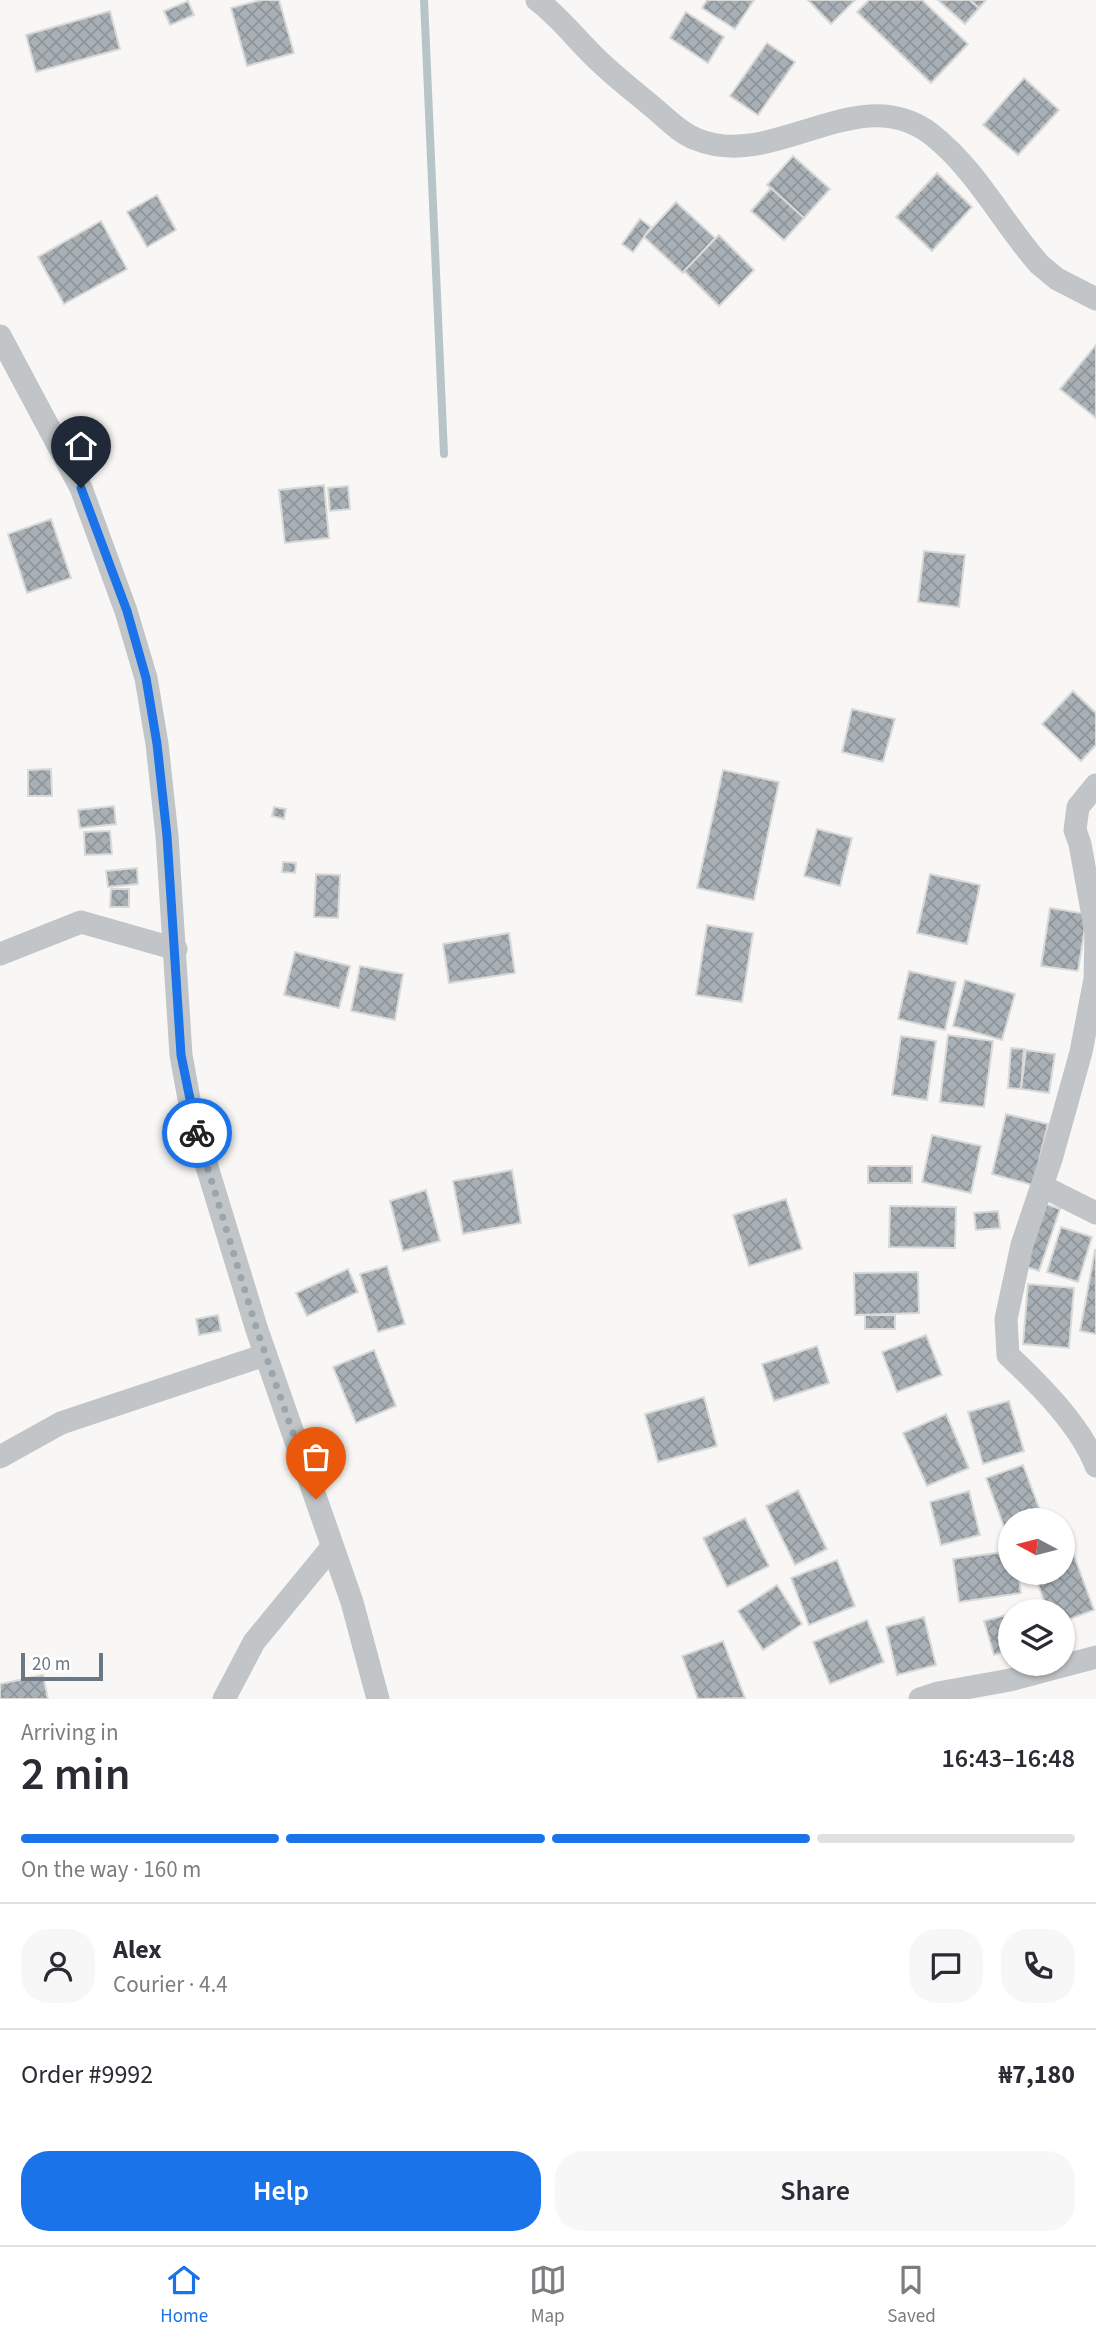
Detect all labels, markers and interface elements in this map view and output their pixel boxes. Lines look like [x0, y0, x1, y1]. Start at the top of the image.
pin [51, 416, 111, 488]
icon: home [62, 427, 100, 465]
courier [162, 1098, 232, 1168]
icon: bike [178, 1114, 216, 1152]
pin [286, 1427, 346, 1499]
icon: bag [297, 1438, 335, 1476]
north arrow [998, 1508, 1074, 1586]
map controls [998, 1508, 1075, 1676]
button: layers [998, 1599, 1075, 1676]
scale bar [21, 1650, 103, 1682]
text: 20 m [32, 1651, 70, 1678]
text: Arriving in [21, 1716, 119, 1749]
text: 16:43–16:48 [942, 1740, 1075, 1777]
text: 2 min [21, 1742, 130, 1807]
text: On the way · 160 m [21, 1853, 201, 1886]
button: person [21, 1929, 95, 2003]
button: chat [909, 1929, 983, 2003]
button: phone [1001, 1929, 1075, 2003]
text: Alex [113, 1931, 162, 1968]
text: Courier · 4.4 [113, 1968, 228, 2001]
text: Order #9992 [21, 2056, 153, 2093]
text: ₦7,180 [999, 2056, 1075, 2093]
button: Help [21, 2151, 541, 2231]
button: Share [555, 2151, 1075, 2231]
tab: Home [160, 2261, 208, 2330]
tab: Map [529, 2261, 567, 2330]
tab: Saved [887, 2261, 936, 2330]

